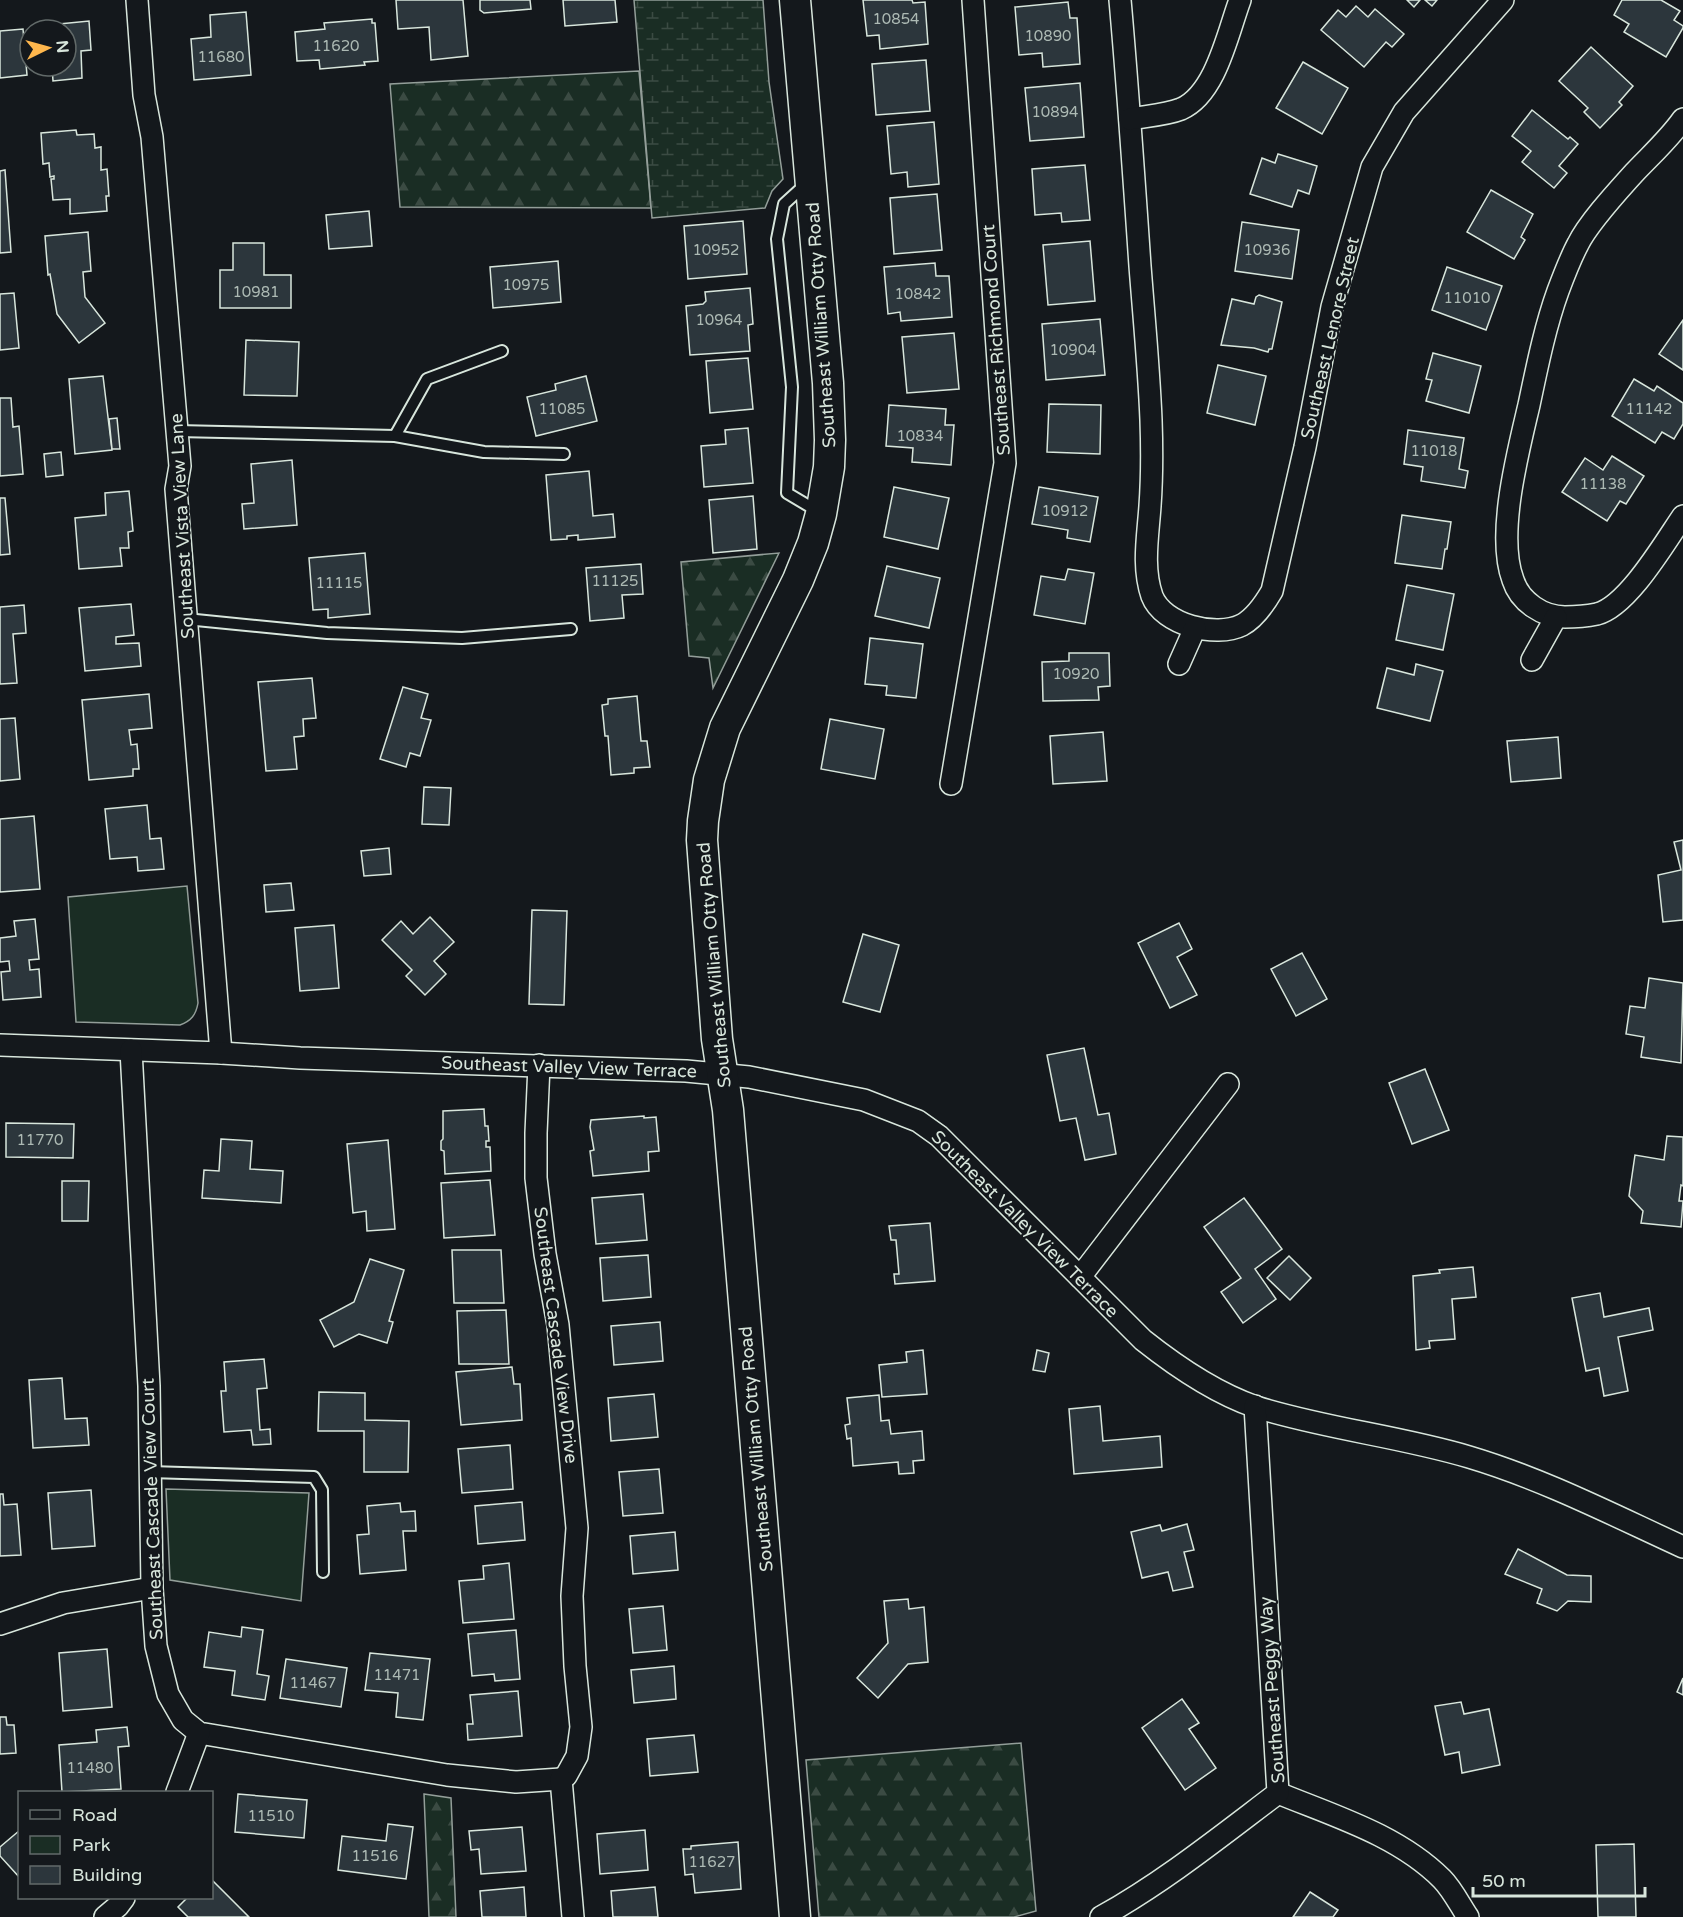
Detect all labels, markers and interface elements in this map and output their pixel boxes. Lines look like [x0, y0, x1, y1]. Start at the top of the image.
house number: 10854 [872, 10, 920, 28]
north arrow [18, 18, 78, 78]
house number: 10890 [1024, 27, 1072, 45]
house number: 11620 [312, 37, 360, 55]
text: N [51, 40, 72, 54]
house number: 11680 [197, 48, 245, 66]
house number: 10894 [1031, 103, 1079, 121]
street label: Southeast William Otty Road [801, 201, 841, 449]
street label: Southeast Richmond Court [977, 224, 1015, 456]
street label: Southeast Lenore Street [1296, 235, 1364, 441]
house number: 10952 [692, 241, 740, 259]
house number: 10936 [1243, 241, 1291, 259]
house number: 10975 [502, 276, 550, 294]
house number: 10981 [232, 283, 280, 301]
house number: 10842 [894, 285, 942, 303]
house number: 11010 [1443, 289, 1491, 307]
house number: 10964 [695, 311, 743, 329]
house number: 10904 [1049, 341, 1097, 359]
house number: 11085 [538, 400, 586, 418]
house number: 11142 [1625, 400, 1673, 418]
street label: Southeast Vista View Lane [165, 413, 199, 639]
house number: 10834 [896, 427, 944, 445]
house number: 11018 [1410, 442, 1458, 460]
house number: 11138 [1579, 475, 1627, 493]
house number: 10912 [1041, 502, 1089, 520]
house number: 11125 [591, 572, 639, 590]
house number: 11115 [315, 574, 363, 592]
house number: 10920 [1052, 665, 1100, 683]
street label: Southeast William Otty Road [692, 841, 736, 1089]
street label: Southeast Valley View Terrace [441, 1052, 697, 1082]
street label: Southeast Valley View Terrace [927, 1126, 1123, 1322]
house number: 11770 [16, 1131, 64, 1149]
street label: Southeast Cascade View Drive [529, 1205, 583, 1465]
street label: Southeast William Otty Road [734, 1325, 778, 1573]
street label: Southeast Cascade View Court [136, 1377, 168, 1640]
street label: Southeast Peggy Way [1254, 1595, 1290, 1784]
house number: 11471 [373, 1666, 421, 1684]
house number: 11467 [289, 1674, 337, 1692]
house number: 11480 [66, 1759, 114, 1777]
legend [18, 1791, 213, 1899]
text: Road [72, 1804, 117, 1826]
house number: 11510 [247, 1807, 295, 1825]
text: Park [72, 1834, 111, 1856]
house number: 11516 [351, 1847, 399, 1865]
house number: 11627 [688, 1853, 736, 1871]
scale bar [1473, 1860, 1646, 1898]
text: Building [72, 1864, 142, 1886]
text: 50 m [1482, 1870, 1526, 1892]

